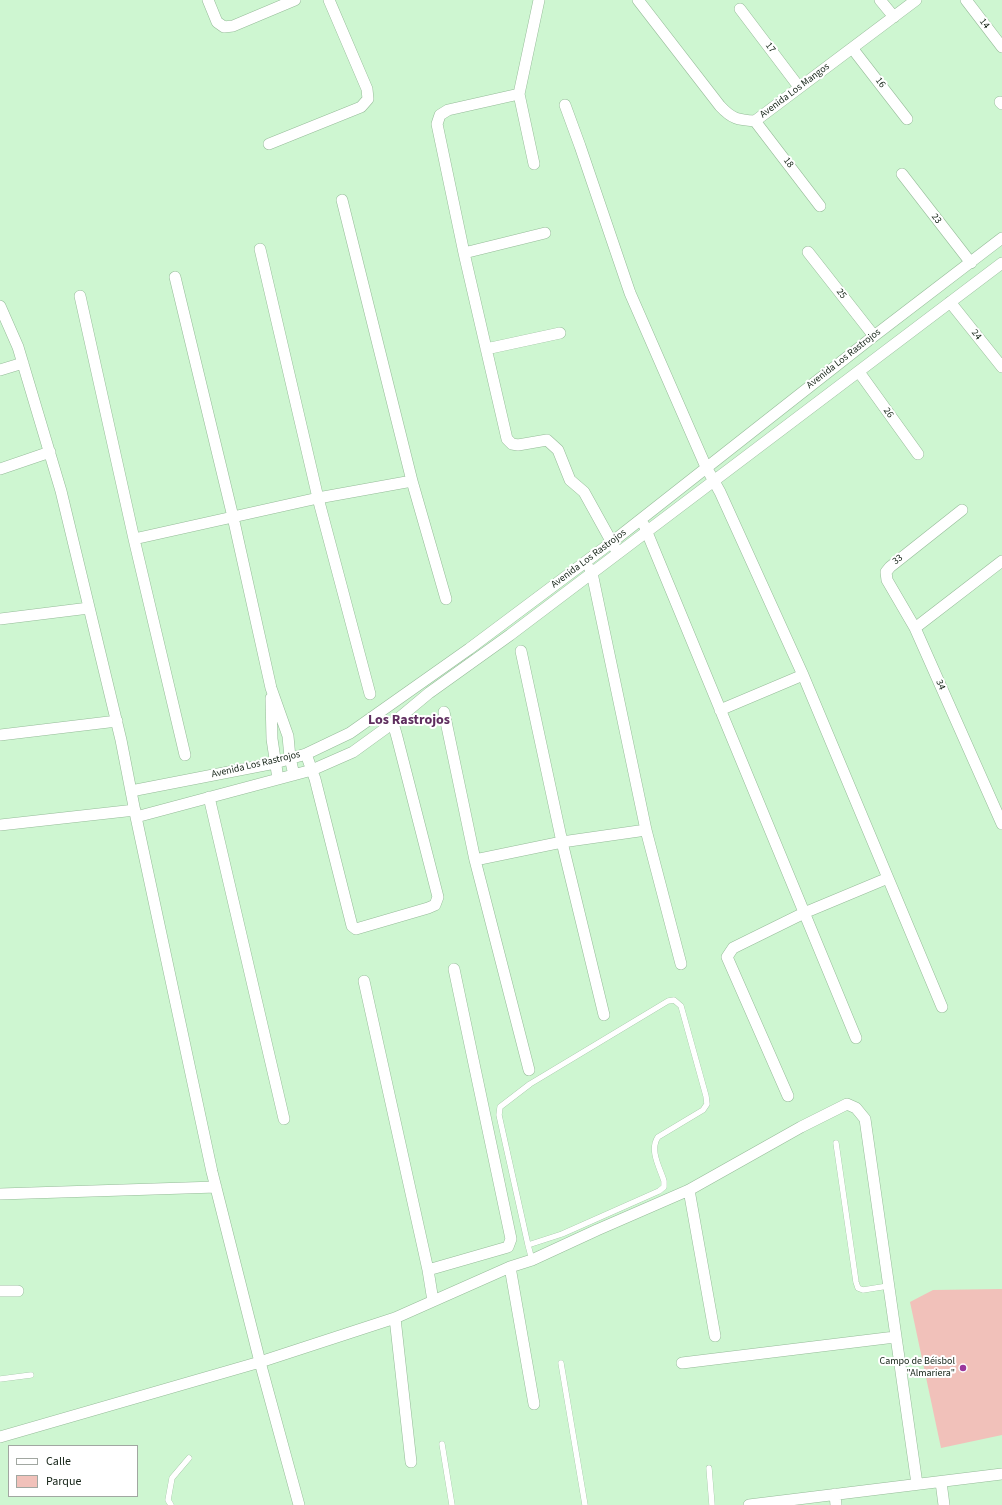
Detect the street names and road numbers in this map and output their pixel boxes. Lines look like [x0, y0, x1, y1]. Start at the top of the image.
street label: 14 [976, 16, 992, 32]
street label: 17 [762, 40, 778, 56]
street label: Avenida Los Mangos [758, 61, 832, 121]
street label: 16 [872, 75, 888, 91]
street label: 18 [780, 155, 796, 171]
street label: 23 [928, 211, 944, 227]
street label: 25 [833, 286, 849, 302]
street label: Avenida Los Rastrojos [805, 326, 883, 392]
street label: 24 [968, 327, 984, 343]
street label: 26 [880, 405, 896, 421]
street label: Avenida Los Rastrojos [549, 527, 629, 591]
street label: 33 [890, 552, 906, 568]
street label: 34 [932, 678, 948, 692]
street label: Avenida Los Rastrojos [210, 749, 302, 781]

